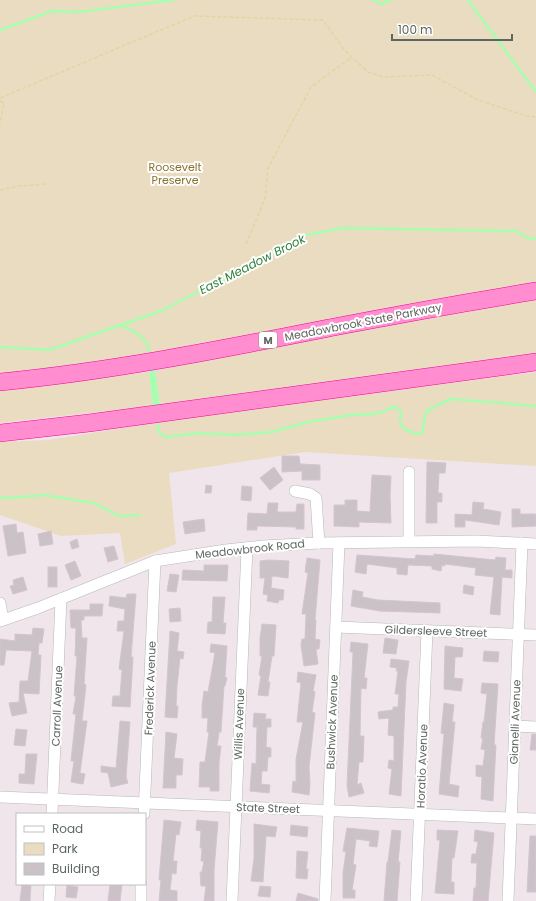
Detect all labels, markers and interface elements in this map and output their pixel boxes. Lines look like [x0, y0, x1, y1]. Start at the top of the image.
scale bar [392, 16, 512, 42]
text: 100 m [398, 21, 432, 38]
park label: Roosevelt Preserve [148, 159, 202, 188]
water label: East Meadow Brook [196, 230, 309, 298]
street label: Meadowbrook State Parkway [283, 299, 444, 345]
road number: M [259, 332, 277, 348]
street label: Meadowbrook Road [194, 535, 306, 563]
street label: Gildersleeve Street [384, 621, 488, 641]
street label: Frederick Avenue [140, 641, 160, 735]
street label: Carroll Avenue [48, 665, 66, 747]
street label: Bushwick Avenue [322, 674, 342, 770]
street label: Gianelli Avenue [506, 679, 524, 765]
street label: Willis Avenue [230, 688, 248, 760]
street label: Horatio Avenue [413, 723, 431, 808]
street label: State Street [236, 799, 300, 817]
legend [16, 813, 146, 885]
text: Road [52, 820, 83, 837]
text: Park [52, 840, 79, 857]
text: Building [52, 860, 100, 877]

